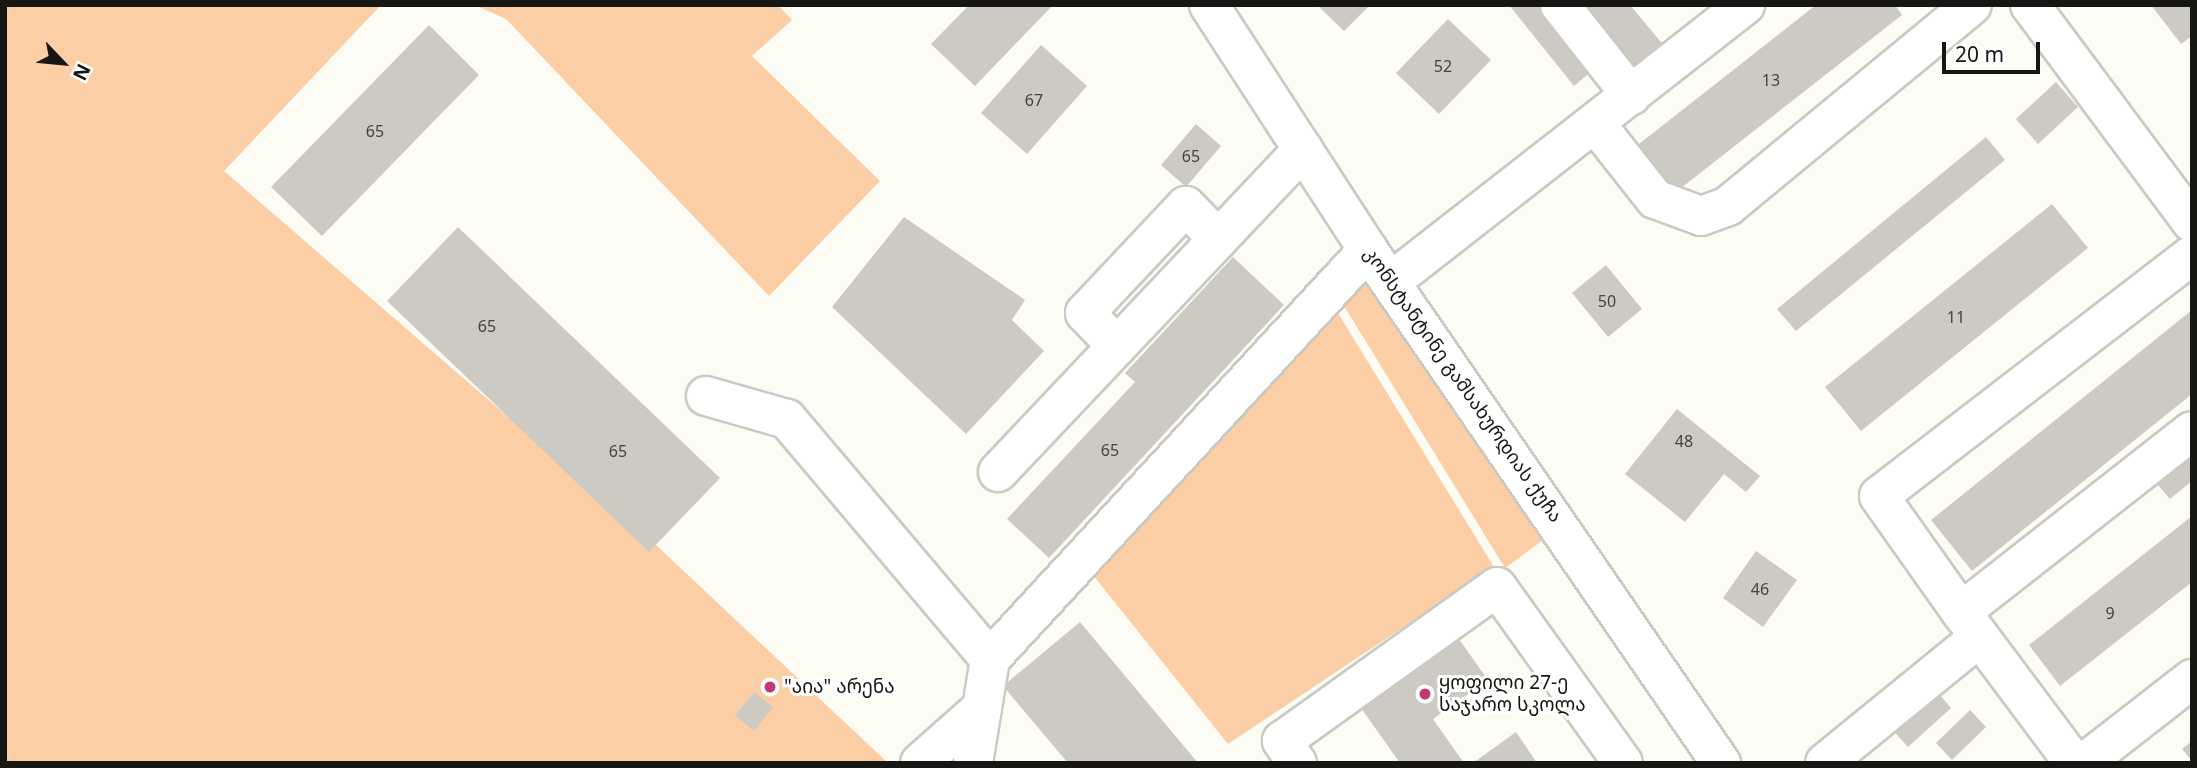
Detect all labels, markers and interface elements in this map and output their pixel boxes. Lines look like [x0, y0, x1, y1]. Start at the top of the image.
north arrow [28, 28, 98, 98]
scale bar [1945, 28, 2043, 72]
text: 20 m [1955, 40, 2004, 68]
house number: 52 [1434, 56, 1452, 76]
text: N [67, 60, 97, 85]
house number: 13 [1762, 70, 1780, 90]
house number: 67 [1025, 90, 1043, 110]
house number: 65 [366, 121, 384, 141]
house number: 65 [1182, 146, 1200, 166]
street label: კონსტანტინე გამსახურდიას ქუჩა [1359, 243, 1567, 527]
house number: 50 [1598, 291, 1616, 311]
house number: 11 [1947, 307, 1965, 327]
house number: 65 [478, 316, 496, 336]
house number: 48 [1675, 431, 1693, 451]
house number: 65 [1101, 440, 1119, 460]
house number: 65 [609, 441, 627, 461]
house number: 46 [1751, 579, 1769, 599]
house number: 9 [2105, 603, 2115, 623]
place label: ყოფილი 27-ე საჯარო სკოლა [1439, 672, 1586, 716]
place label: "აია" არენა [784, 676, 895, 698]
marker: "აია" არენა [762, 679, 778, 695]
marker: ყოფილი 27-ე საჯარო სკოლა [1417, 686, 1433, 702]

